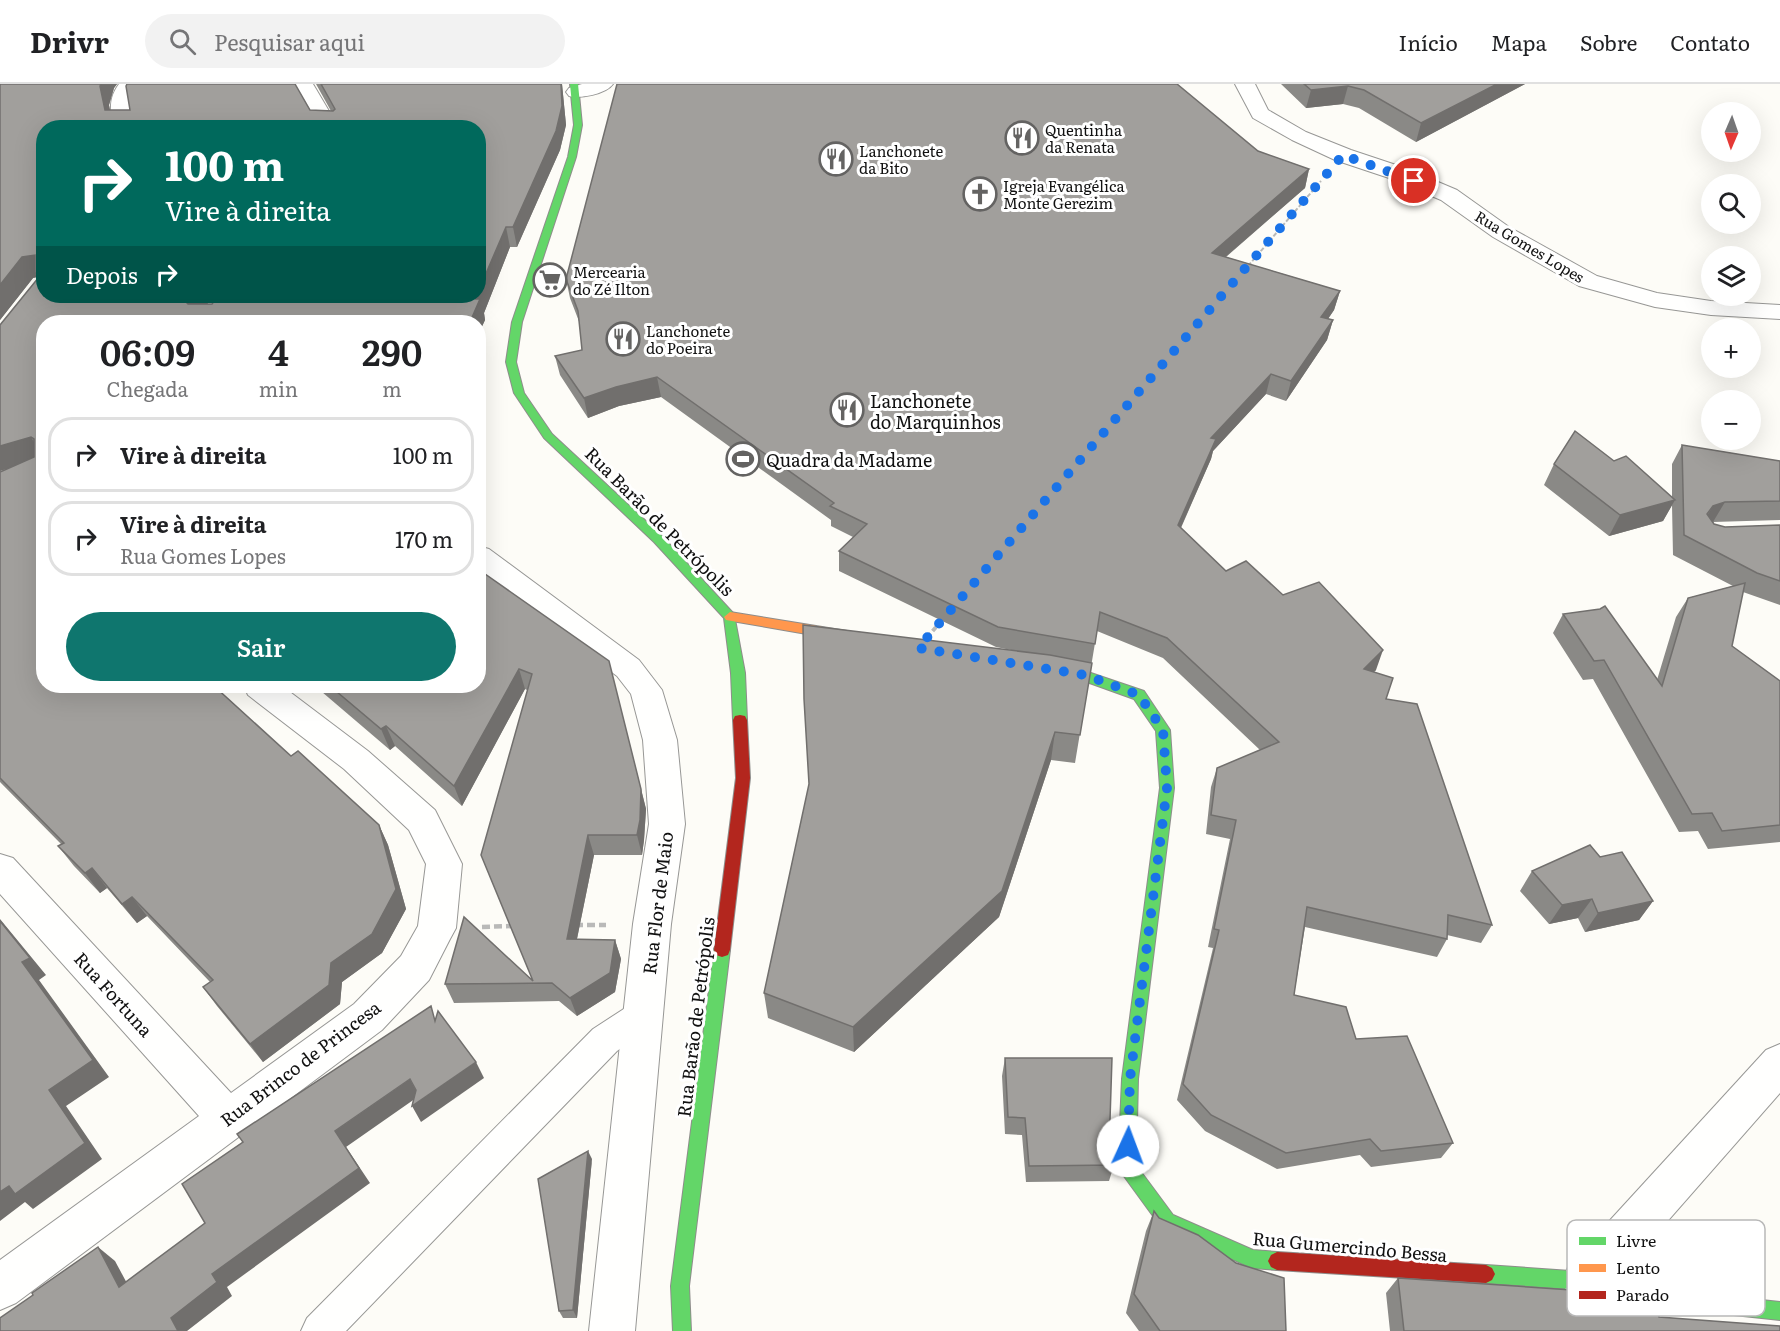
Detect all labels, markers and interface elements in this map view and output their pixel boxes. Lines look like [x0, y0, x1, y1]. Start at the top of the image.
search box [145, 14, 565, 68]
text: Drivr [30, 20, 109, 62]
icon: search [166, 25, 199, 58]
text: Pesquisar aqui [214, 25, 365, 58]
text: Início [1399, 26, 1458, 57]
text: Mapa [1491, 26, 1547, 57]
text: Sobre [1580, 26, 1637, 57]
text: Contato [1670, 26, 1750, 57]
north arrow [1701, 102, 1761, 162]
map controls [1701, 102, 1761, 450]
place label: Quentinha da Renata [1045, 118, 1123, 158]
restaurant icon: Quentinha da Renata [1004, 120, 1040, 156]
text: 100 m [165, 132, 284, 194]
place label: Lanchonete da Bito [859, 139, 944, 179]
restaurant icon: Lanchonete da Bito [818, 141, 854, 177]
icon: right [66, 144, 144, 222]
pin [1388, 155, 1439, 206]
icon: arrive [1397, 164, 1430, 197]
place label: Igreja Evangélica Monte Gerezim [1003, 174, 1126, 214]
button: search [1701, 174, 1761, 234]
church icon: Igreja Evangélica Monte Gerezim [962, 176, 998, 212]
text: Vire à direita [165, 189, 331, 229]
street label: Rua Gomes Lopes [1471, 204, 1589, 288]
button: layers [1701, 246, 1761, 306]
text: Depois [66, 258, 138, 291]
icon: right [150, 258, 183, 291]
place label: Mercearia do Zé Ilton [573, 260, 650, 300]
supermarket icon: Mercearia do Zé Ilton [532, 262, 568, 298]
button: + [1701, 318, 1761, 378]
place label: Lanchonete do Poeira [646, 319, 731, 359]
restaurant icon: Lanchonete do Poeira [605, 321, 641, 357]
text: 06:09 [100, 324, 195, 377]
text: 4 [268, 324, 289, 377]
text: 290 [362, 324, 422, 377]
text: Chegada [106, 373, 188, 403]
text: min [259, 373, 298, 403]
text: m [382, 373, 402, 403]
place label: Lanchonete do Marquinhos [870, 387, 1001, 435]
button: − [1701, 390, 1761, 450]
restaurant icon: Lanchonete do Marquinhos [829, 392, 865, 428]
icon: right [69, 438, 102, 471]
text: Vire à direita [120, 438, 267, 471]
text: 100 m [393, 438, 453, 471]
street label: Rua Barão de Petrópolis [579, 440, 741, 602]
sports icon: Quadra da Madame [725, 441, 761, 477]
place label: Quadra da Madame [766, 446, 932, 473]
text: Vire à direita [120, 507, 267, 540]
icon: right [69, 522, 102, 555]
text: 170 m [395, 522, 453, 555]
text: Rua Gomes Lopes [120, 540, 286, 570]
button: Sair [66, 612, 456, 681]
street label: Rua Flor de Maio [635, 830, 679, 976]
street label: Rua Barão de Petrópolis [669, 915, 721, 1119]
street label: Rua Fortuna [68, 945, 160, 1043]
street label: Rua Brinco de Princesa [214, 993, 386, 1132]
position arrow [1096, 1114, 1160, 1178]
legend [1567, 1220, 1765, 1316]
street label: Rua Gumercindo Bessa [1251, 1224, 1449, 1268]
text: Livre [1616, 1228, 1656, 1252]
text: Lento [1616, 1255, 1660, 1279]
text: Parado [1616, 1282, 1669, 1306]

